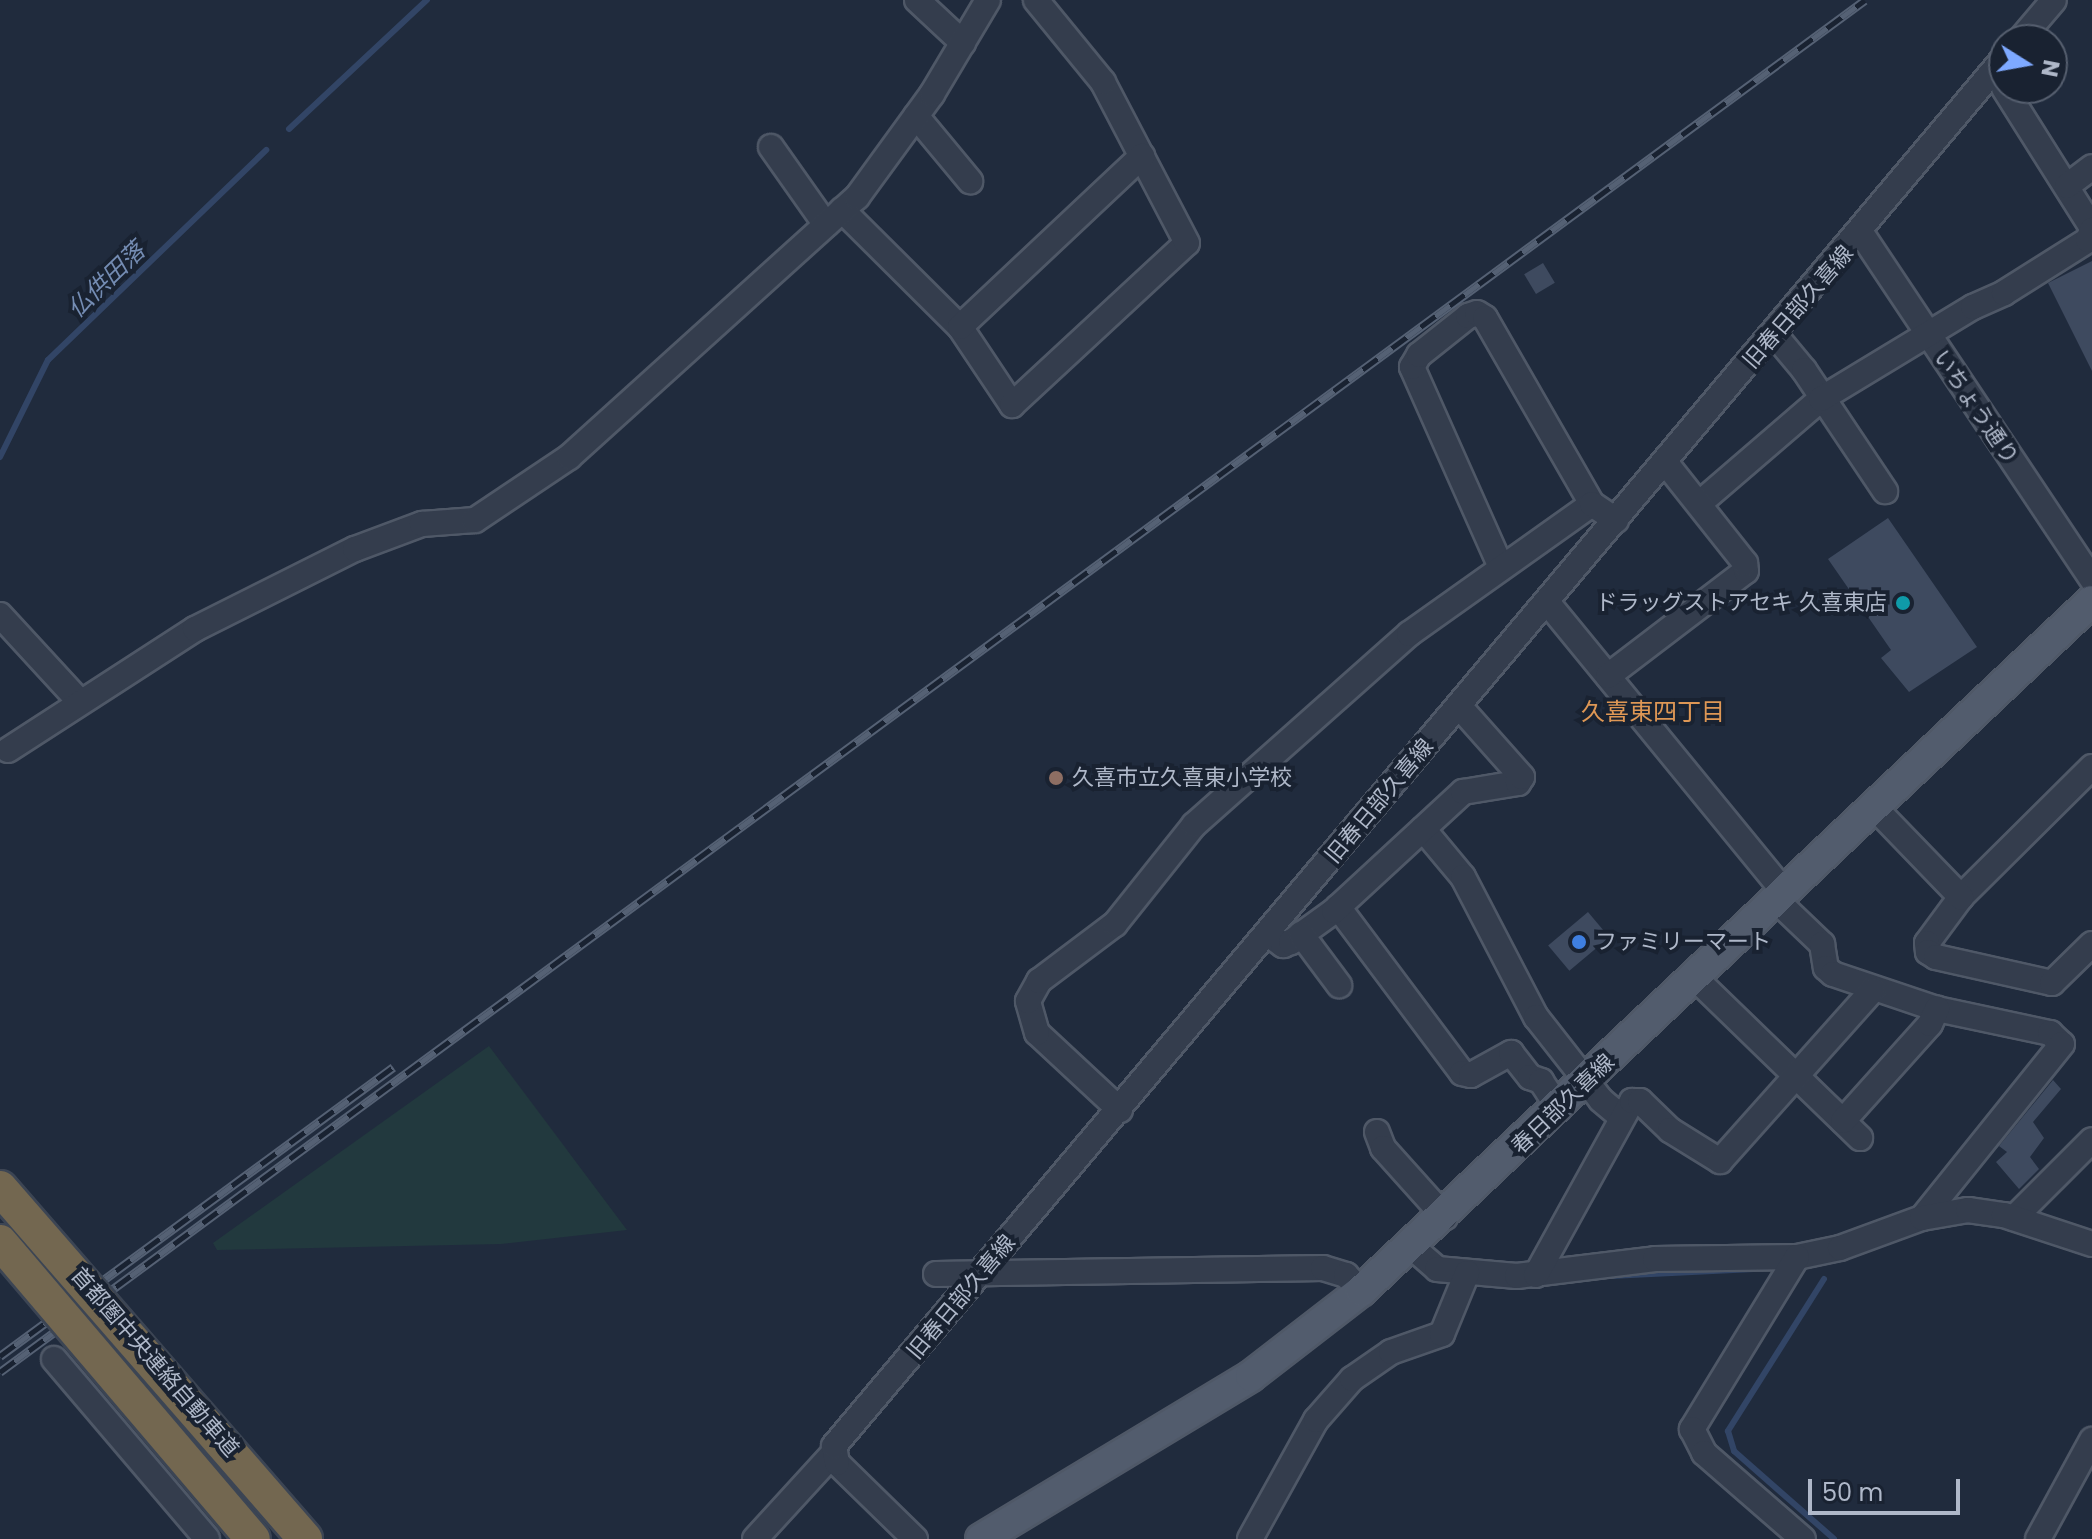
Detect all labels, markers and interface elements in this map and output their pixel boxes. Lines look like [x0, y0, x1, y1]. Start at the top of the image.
north arrow [1988, 24, 2068, 104]
text: N [2033, 57, 2067, 79]
water label: 仏供田落 [61, 236, 151, 324]
street label: 旧春日部久喜線 [1738, 240, 1858, 374]
street label: いちょう通り [1928, 345, 2024, 469]
place label: ドラッグストアセキ 久喜東店 [1595, 590, 1887, 616]
marker: ドラッグストアセキ 久喜東店 [1894, 594, 1912, 612]
district label: 久喜東四丁目 [1581, 698, 1725, 726]
street label: 旧春日部久喜線 [1319, 734, 1439, 868]
place label: 久喜市立久喜東小学校 [1072, 765, 1292, 791]
marker: 久喜市立久喜東小学校 [1047, 769, 1065, 787]
place label: ファミリーマート [1595, 929, 1771, 955]
marker: ファミリーマート [1570, 933, 1588, 951]
street label: 春日部久喜線 [1506, 1049, 1620, 1159]
street label: 旧春日部久喜線 [901, 1230, 1021, 1364]
street label: 首都圏中央連絡自動車道 [66, 1262, 244, 1462]
scale bar [1812, 1463, 1964, 1513]
text: 50 m [1822, 1476, 1883, 1509]

